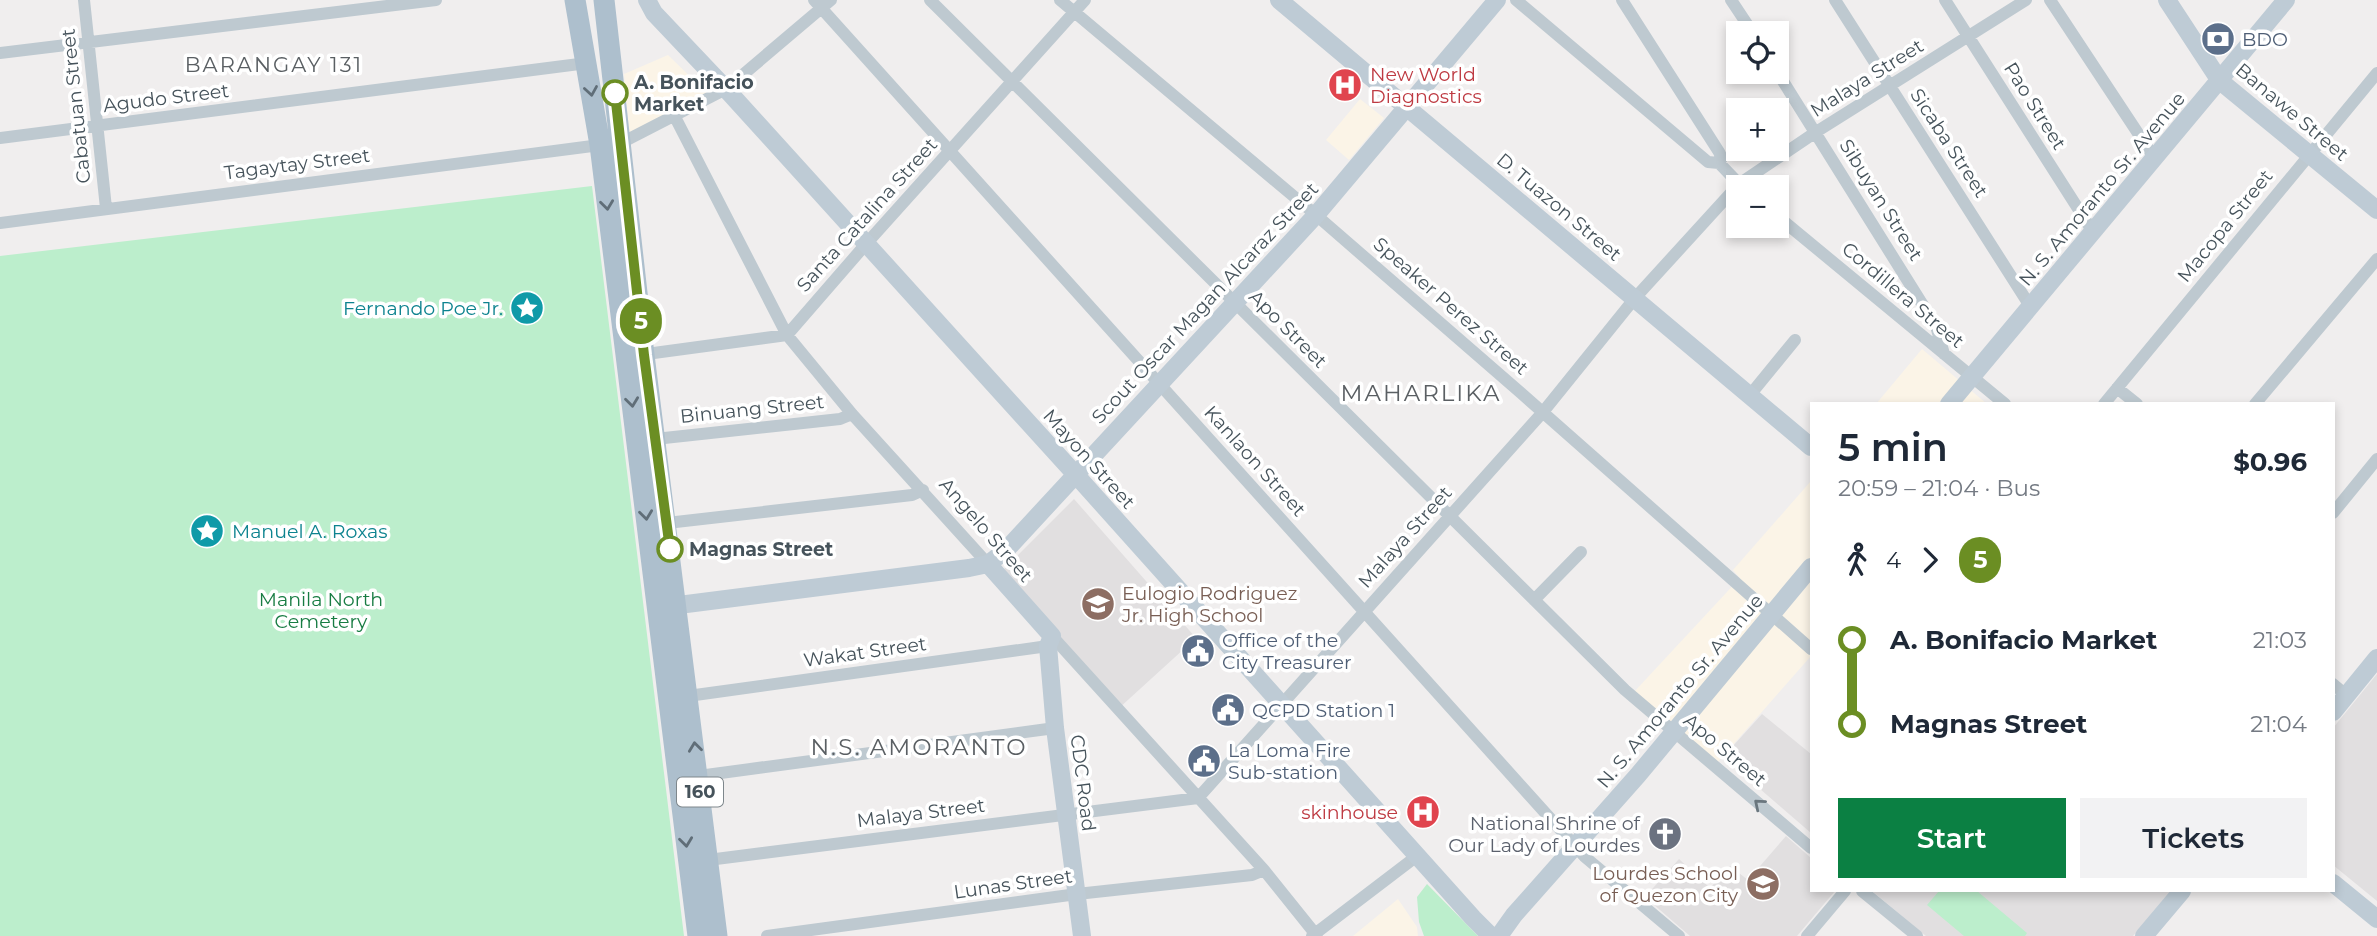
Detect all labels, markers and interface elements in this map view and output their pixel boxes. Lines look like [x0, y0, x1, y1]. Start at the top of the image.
bank icon: BDO [2199, 20, 2237, 58]
map controls [1726, 21, 1789, 238]
button: locate [1726, 21, 1789, 84]
street label: Cabatuan Street [56, 27, 96, 185]
place label: BDO [2242, 28, 2288, 51]
street label: Malaya Street [1806, 34, 1928, 122]
district label: BARANGAY 131 [185, 52, 363, 77]
street label: Pao Street [1999, 58, 2071, 154]
street label: Banawe Street [2231, 58, 2353, 166]
place label: New World Diagnostics [1370, 63, 1482, 108]
hospital icon: New World Diagnostics [1326, 66, 1364, 104]
place label: A. Bonifacio Market [633, 71, 754, 116]
street label: Agudo Street [102, 79, 230, 117]
marker: A. Bonifacio Market [602, 80, 628, 106]
street label: Sicaba Street [1905, 84, 1993, 202]
one-way arrow [583, 85, 598, 97]
street label: N. S. Amoranto Sr. Avenue [2014, 87, 2190, 291]
button: + [1726, 98, 1789, 161]
street label: Santa Catalina Street [792, 133, 942, 297]
street label: Sibuyan Street [1834, 135, 1928, 265]
street label: Tagaytay Street [223, 144, 372, 184]
street label: D. Tuazon Street [1492, 148, 1626, 266]
street label: Macopa Street [2173, 165, 2278, 287]
button: − [1726, 175, 1789, 238]
street label: Scout Oscar Magan Alcaraz Street [1087, 177, 1323, 428]
one-way arrow [600, 199, 615, 210]
street label: Speaker Perez Street [1369, 232, 1533, 380]
street label: Cordillera Street [1837, 237, 1969, 353]
street label: Apo Street [1244, 285, 1332, 373]
place icon: Fernando Poe Jr. [508, 289, 546, 327]
place label: Fernando Poe Jr. [343, 297, 503, 320]
line badge: 5 [618, 298, 664, 344]
text: 5 [634, 306, 648, 335]
district label: MAHARLIKA [1341, 379, 1502, 407]
street label: Binuang Street [679, 390, 825, 428]
one-way arrow [624, 396, 639, 408]
street label: Kanlaon Street [1199, 401, 1311, 521]
street label: Mayon Street [1038, 404, 1140, 514]
text: 5 min [1838, 424, 1948, 471]
text: $0.96 [2233, 446, 2307, 478]
street label: Angelo Street [935, 473, 1038, 587]
text: 20:59 – 21:04 · Bus [1838, 474, 2040, 502]
street label: Malaya Street [1353, 481, 1457, 593]
one-way arrow [638, 509, 653, 521]
place icon: Manuel A. Roxas [188, 512, 226, 550]
place label: Manuel A. Roxas [232, 520, 388, 543]
marker: Magnas Street [657, 536, 683, 562]
place label: Magnas Street [689, 538, 833, 561]
icon: walk [1838, 541, 1876, 579]
icon: forward [1911, 541, 1949, 579]
text: 5 [1973, 545, 1987, 574]
text: 4 [1886, 546, 1901, 574]
place label: Eulogio Rodriguez Jr. High School [1121, 582, 1297, 627]
school or university icon: Eulogio Rodriguez Jr. High School [1079, 585, 1117, 623]
park label: Manila North Cemetery [259, 588, 383, 633]
street label: N. S. Amoranto Sr. Avenue [1592, 589, 1768, 793]
text: A. Bonifacio Market [1890, 624, 2157, 656]
text: 21:03 [2253, 626, 2307, 654]
place label: Office of the City Treasurer [1222, 629, 1352, 674]
street label: Wakat Street [802, 632, 928, 672]
public building icon: Office of the City Treasurer [1179, 632, 1217, 670]
public building icon: QCPD Station 1 [1209, 691, 1247, 729]
place label: QCPD Station 1 [1252, 699, 1395, 722]
text: Magnas Street [1890, 708, 2087, 740]
street label: Apo Street [1679, 709, 1771, 791]
text: 21:04 [2250, 710, 2307, 738]
district label: N.S. AMORANTO [810, 733, 1028, 761]
street label: CDC Road [1066, 733, 1100, 833]
place label: La Loma Fire Sub-station [1228, 739, 1351, 784]
one-way arrow [687, 741, 702, 752]
public building icon: La Loma Fire Sub-station [1185, 742, 1223, 780]
road number: 160 [677, 778, 723, 806]
hospital icon: skinhouse [1404, 793, 1442, 831]
street label: Malaya Street [856, 794, 987, 832]
button: Start [1838, 798, 2066, 878]
button: Tickets [2080, 798, 2307, 878]
one-way arrow [1754, 800, 1767, 812]
place label: skinhouse [1301, 801, 1398, 824]
place label: National Shrine of Our Lady of Lourdes [1448, 812, 1642, 857]
church icon: National Shrine of Our Lady of Lourdes [1646, 815, 1684, 853]
one-way arrow [678, 836, 693, 848]
place label: Lourdes School of Quezon City [1592, 862, 1739, 907]
street label: Lunas Street [952, 864, 1074, 904]
school or university icon: Lourdes School of Quezon City [1744, 865, 1782, 903]

